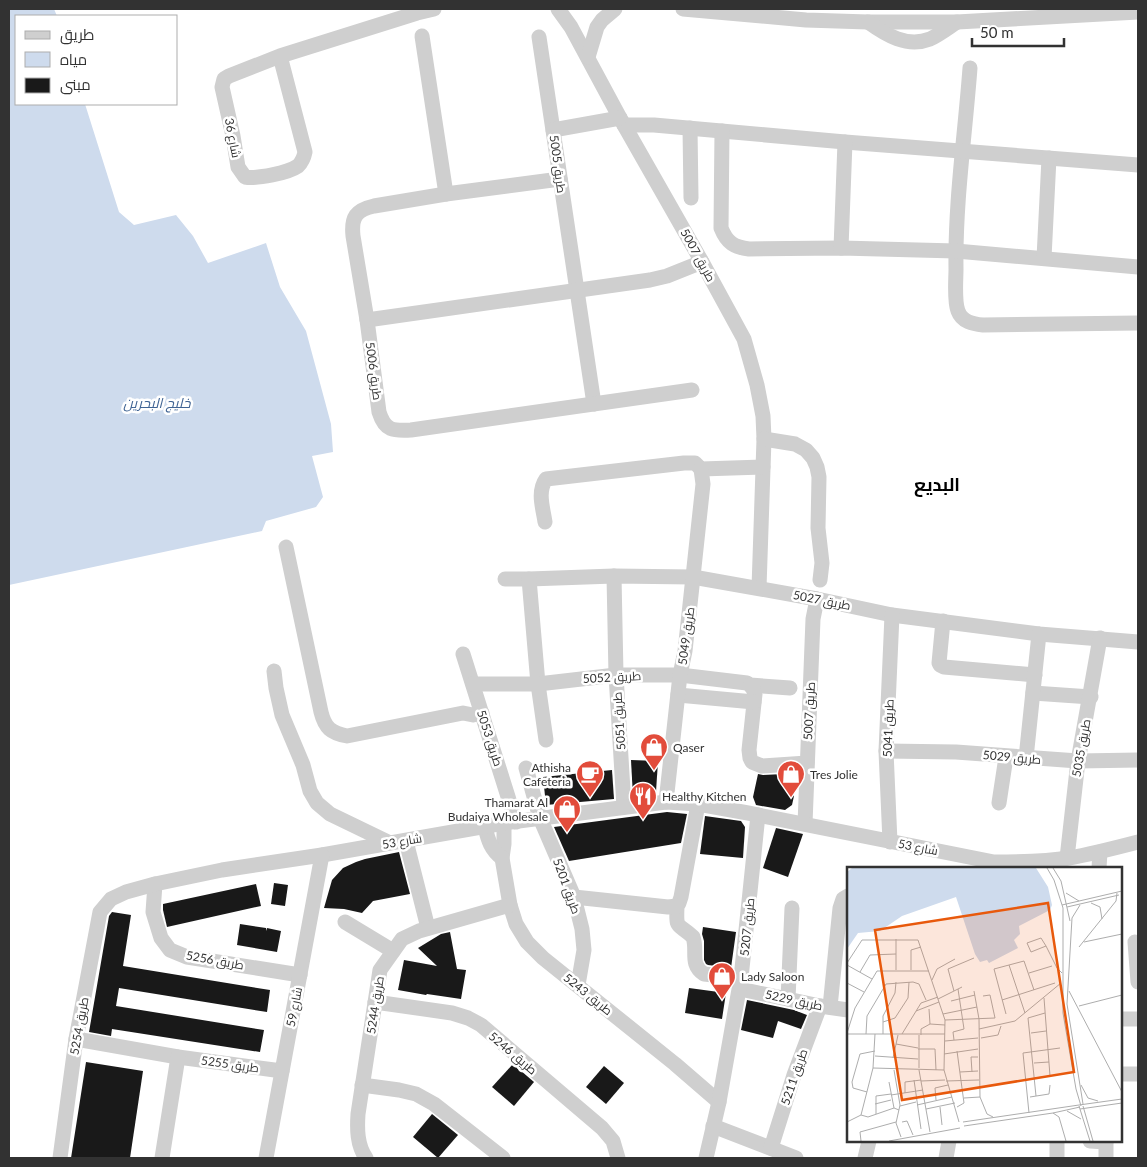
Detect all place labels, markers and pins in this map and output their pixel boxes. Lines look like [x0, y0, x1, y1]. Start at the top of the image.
shop icon: Qaser [639, 732, 669, 771]
place label: Qaser [673, 740, 705, 755]
cafe icon: Athisha Cafeteria [575, 759, 605, 798]
shop icon: Tres Jolie [776, 759, 806, 798]
place label: Athisha Cafeteria [523, 760, 571, 789]
place label: Tres Jolie [810, 767, 858, 782]
restaurant icon: Healthy Kitchen [628, 781, 658, 820]
place label: Healthy Kitchen [662, 789, 746, 804]
shop icon: Thamarat Al Budaiya Wholesale [552, 794, 582, 833]
place label: Thamarat Al Budaiya Wholesale [448, 795, 548, 824]
shop icon: Lady Saloon [707, 961, 737, 1000]
place label: Lady Saloon [741, 969, 804, 984]

